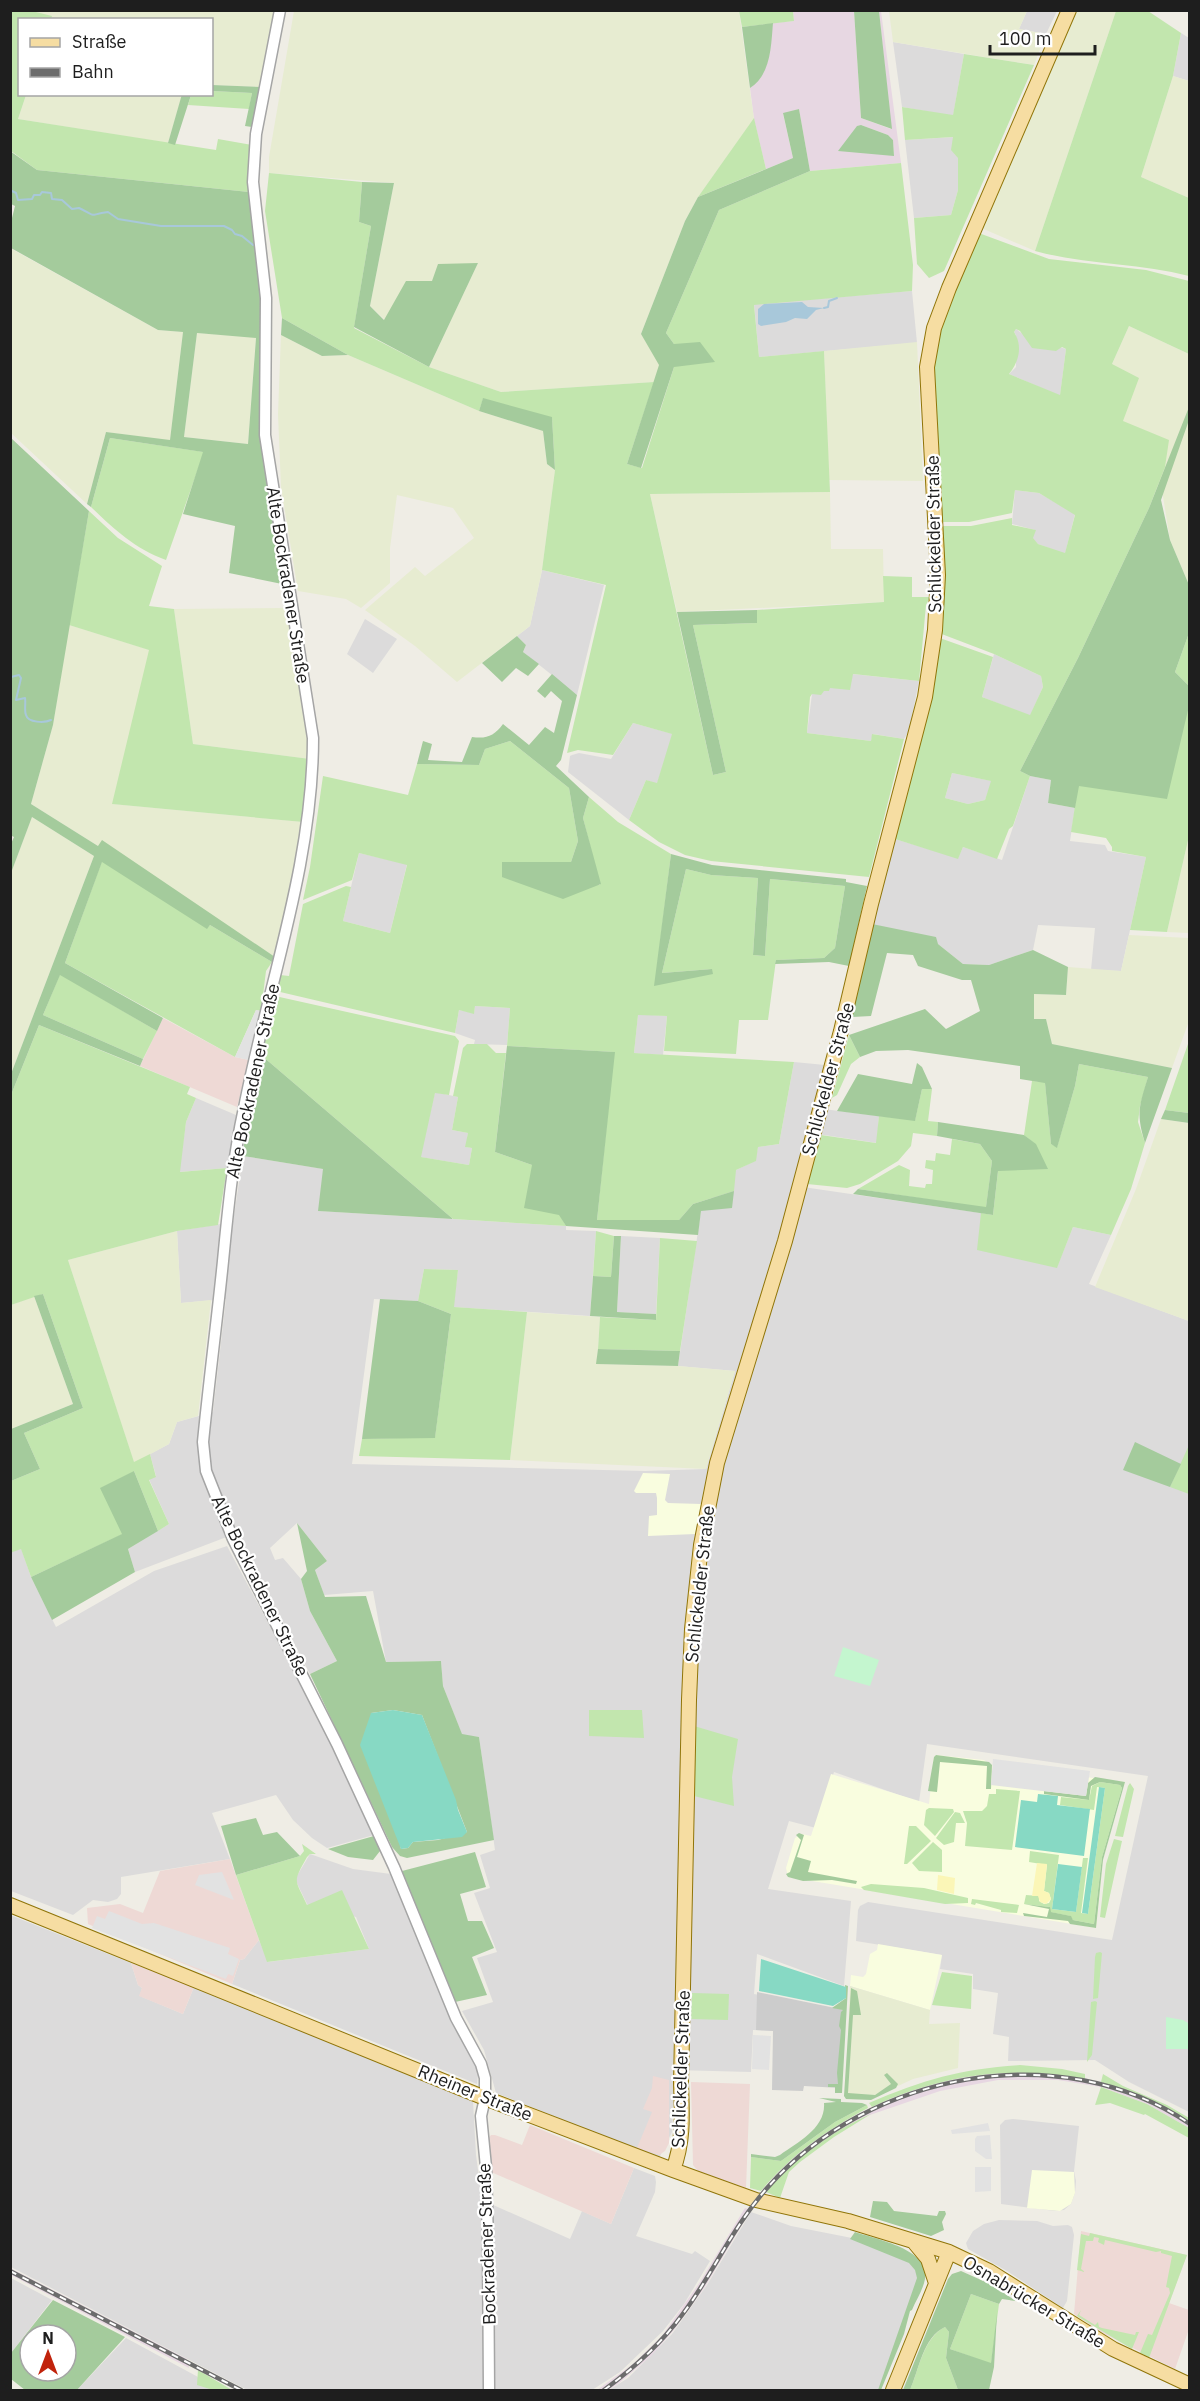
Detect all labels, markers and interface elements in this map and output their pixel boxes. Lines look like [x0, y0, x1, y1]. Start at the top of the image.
legend [18, 18, 213, 96]
scale bar [990, 18, 1095, 56]
text: 100 m [999, 27, 1051, 50]
text: Straße [72, 30, 126, 53]
text: Bahn [72, 60, 114, 83]
street label: Schlickelder Straße [921, 455, 946, 613]
street label: Alte Bockradener Straße [262, 485, 315, 685]
street label: Alte Bockradener Straße [221, 981, 284, 1181]
street label: Schlickelder Straße [796, 1000, 859, 1158]
street label: Alte Bockradener Straße [207, 1491, 314, 1680]
street label: Schlickelder Straße [680, 1504, 719, 1664]
street label: Schlickelder Straße [666, 1990, 695, 2148]
street label: Rheiner Straße [415, 2059, 536, 2126]
street label: Bockradener Straße [472, 2162, 501, 2325]
street label: Osnabrücker Straße [959, 2250, 1110, 2353]
north arrow [18, 2323, 78, 2383]
text: N [42, 2328, 54, 2348]

